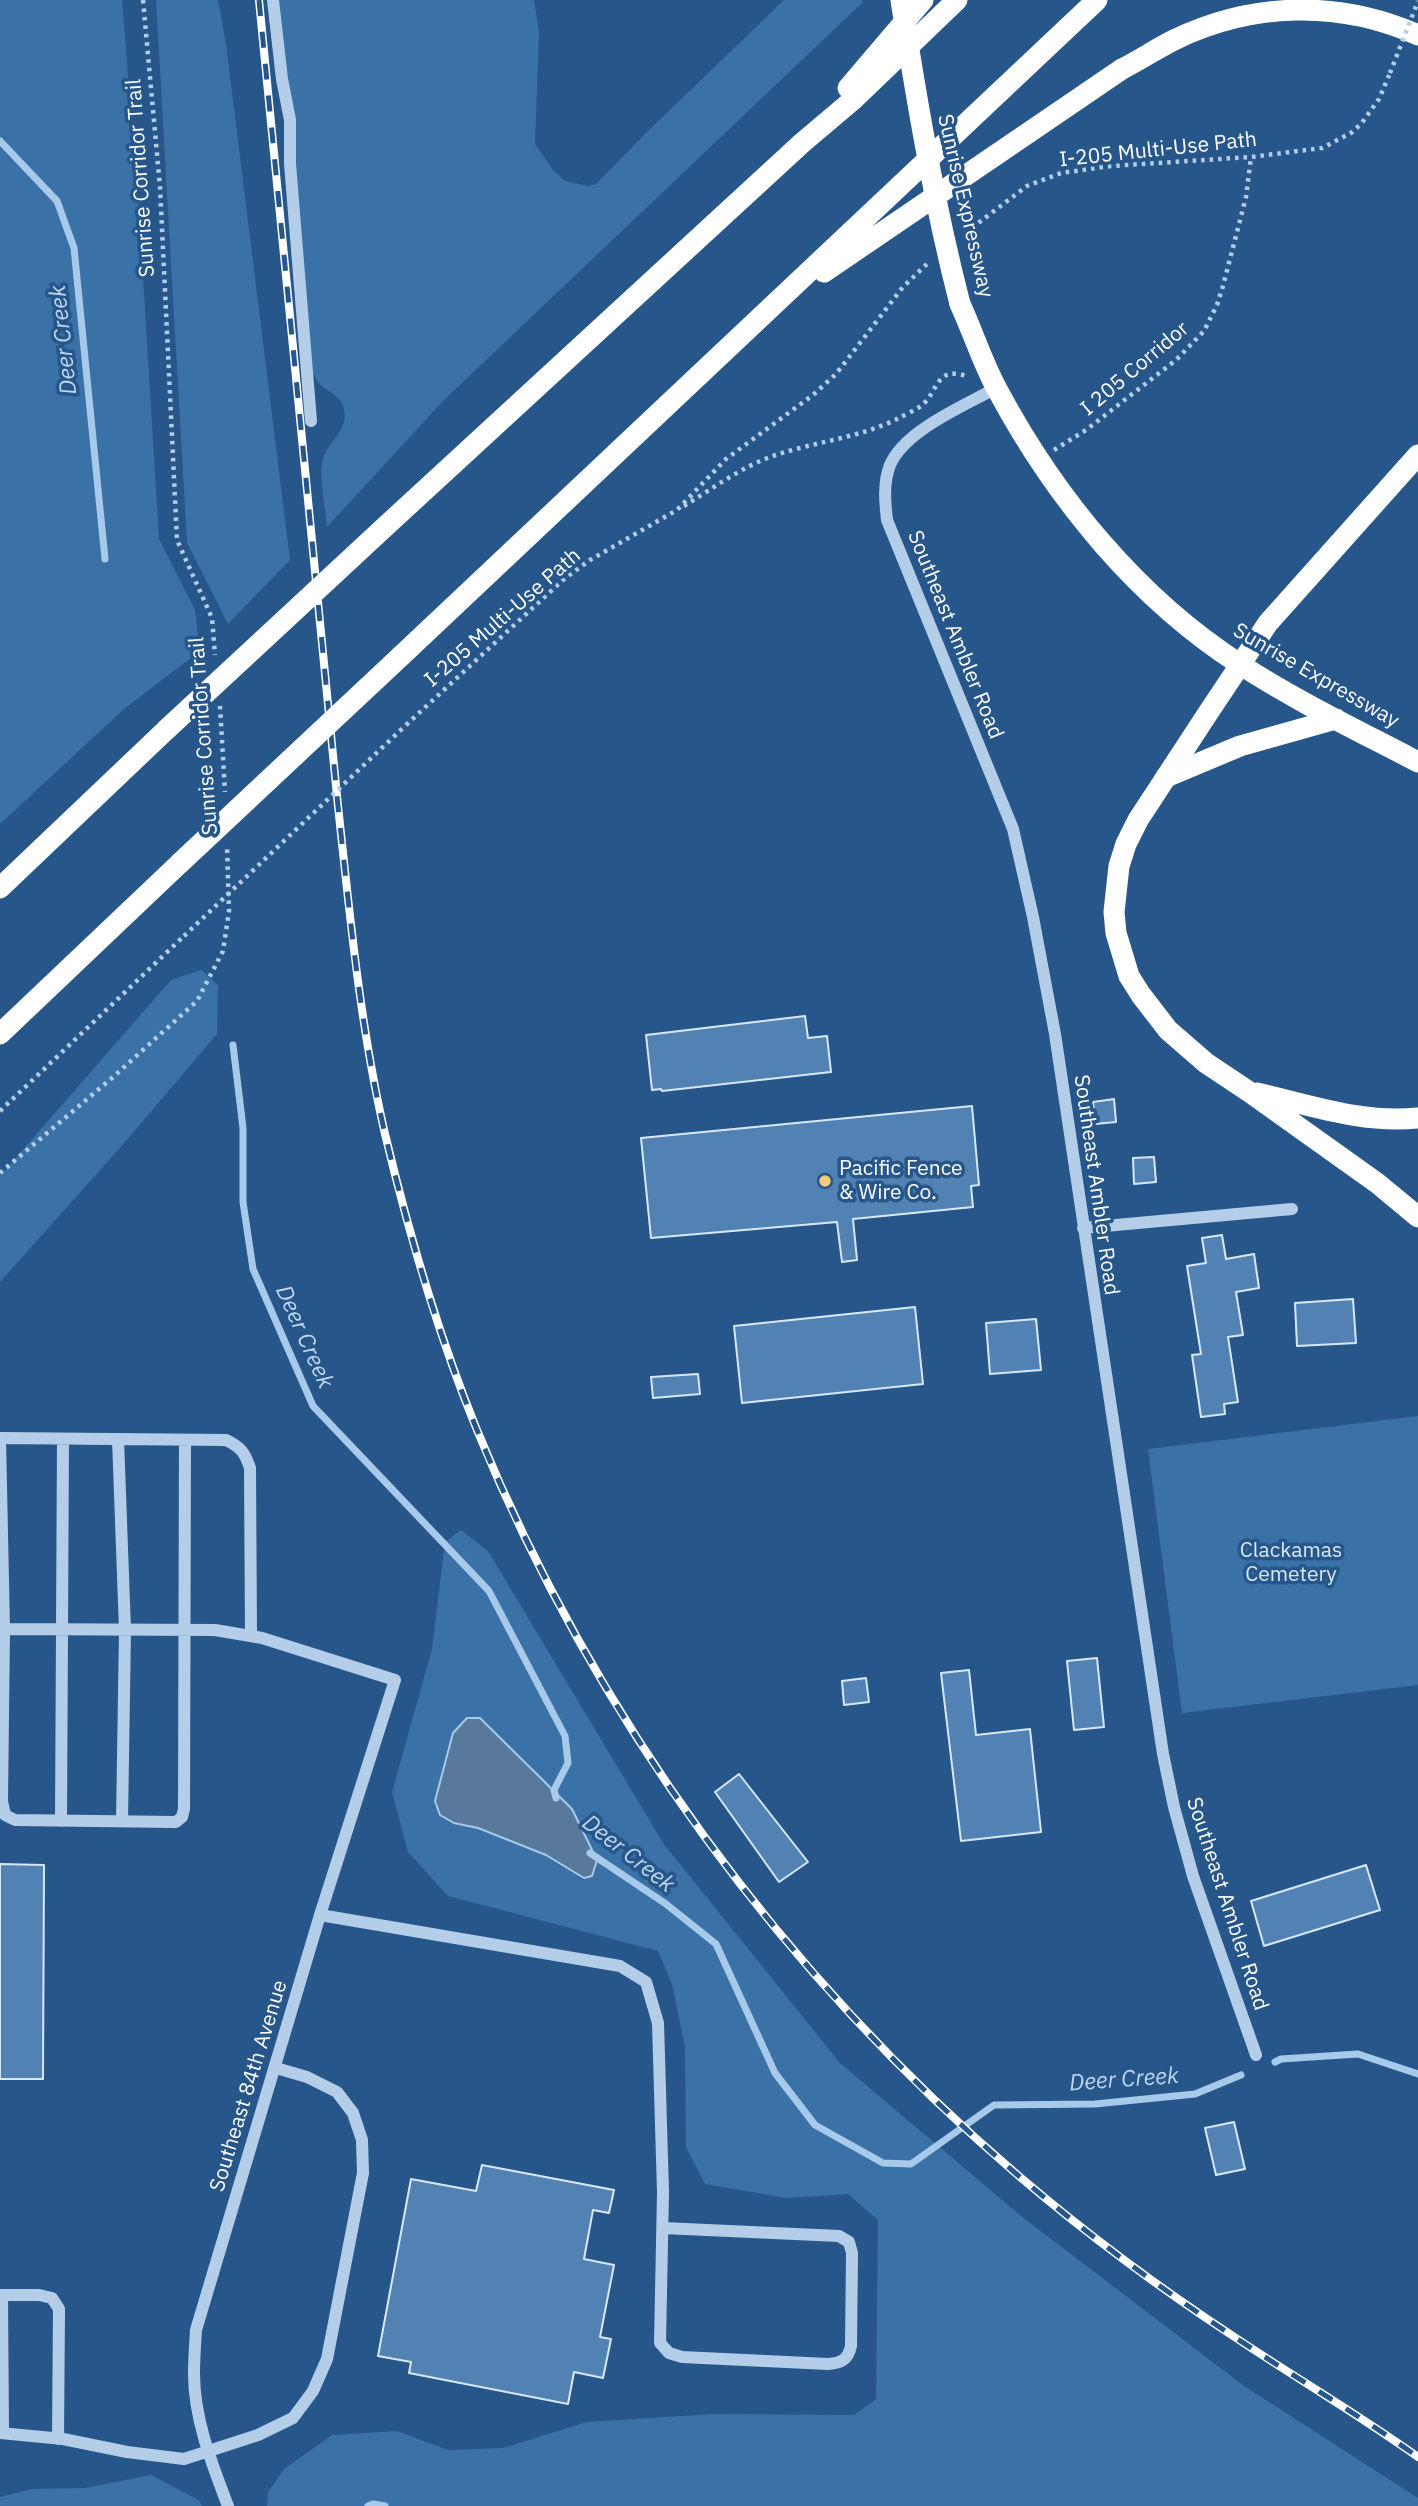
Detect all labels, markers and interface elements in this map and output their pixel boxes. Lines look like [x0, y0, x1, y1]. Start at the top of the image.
street label: Sunrise Corridor Trail [122, 78, 160, 278]
street label: Sunrise Expressway [932, 112, 998, 300]
street label: I-205 Multi-Use Path [1058, 127, 1258, 173]
water label: Deer Creek [45, 284, 83, 396]
street label: I 205 Corridor [1076, 317, 1194, 421]
street label: Southeast Ambler Road [902, 527, 1008, 743]
street label: I-205 Multi-Use Path [420, 543, 586, 693]
street label: Sunrise Expressway [1228, 618, 1404, 734]
street label: Sunrise Corridor Trail [185, 636, 223, 836]
street label: Southeast Ambler Road [1068, 1073, 1124, 1297]
place label: Pacific Fence & Wire Co. [839, 1156, 963, 1206]
marker: Pacific Fence & Wire Co. [817, 1173, 833, 1189]
water label: Deer Creek [269, 1281, 339, 1393]
park label: Clackamas Cemetery [1240, 1538, 1342, 1588]
street label: Southeast Ambler Road [1181, 1794, 1273, 2014]
water label: Deer Creek [576, 1809, 680, 1899]
street label: Southeast 84th Avenue [205, 1977, 293, 2195]
water label: Deer Creek [1068, 2062, 1180, 2098]

